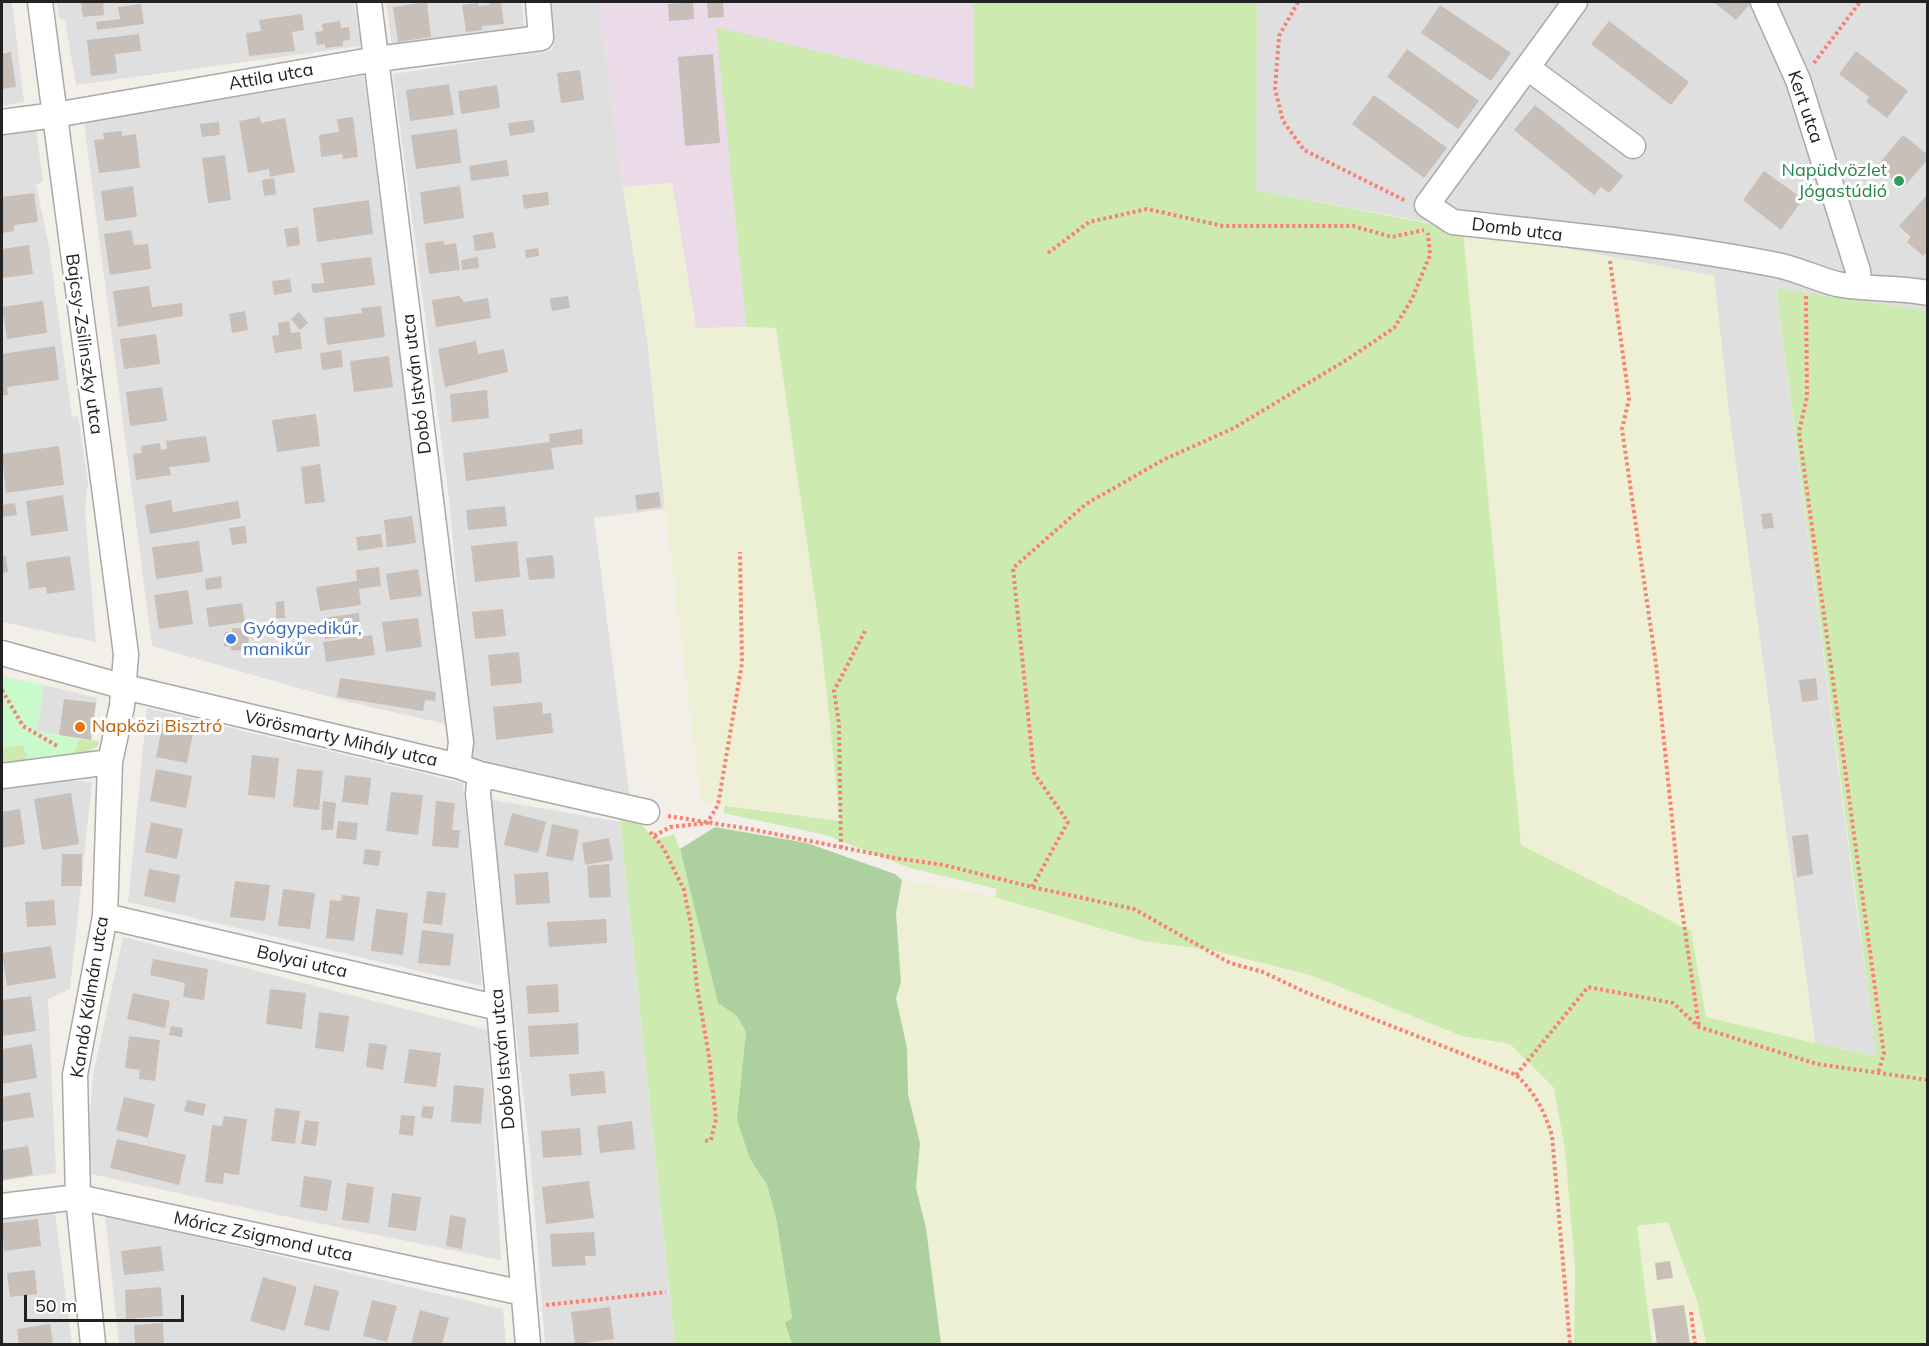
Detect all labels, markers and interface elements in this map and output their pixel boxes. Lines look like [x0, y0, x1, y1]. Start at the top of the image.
street label: Attila utca [227, 59, 315, 95]
street label: Kert utca [1783, 68, 1827, 146]
place label: Napüdvözlet Jógastúdió [1781, 160, 1887, 202]
marker: Napüdvözlet Jógastúdió [1892, 174, 1906, 188]
street label: Domb utca [1470, 214, 1564, 246]
street label: Bajcsy-Zsilinszky utca [61, 252, 107, 436]
street label: Dobó István utca [398, 313, 436, 455]
place label: Gyógypedikűr, manikűr [243, 618, 362, 660]
marker: Gyógypedikűr, manikűr [224, 632, 238, 646]
street label: Vörösmarty Mihály utca [242, 706, 440, 772]
place label: Napközi Bisztró [92, 716, 222, 738]
marker: Napközi Bisztró [73, 720, 87, 734]
street label: Kandó Kálmán utca [67, 915, 113, 1079]
street label: Bolyai utca [255, 941, 349, 983]
street label: Dobó István utca [486, 988, 520, 1130]
street label: Móricz Zsigmond utca [172, 1207, 354, 1267]
scale bar [27, 1283, 188, 1321]
text: 50 m [35, 1294, 77, 1317]

